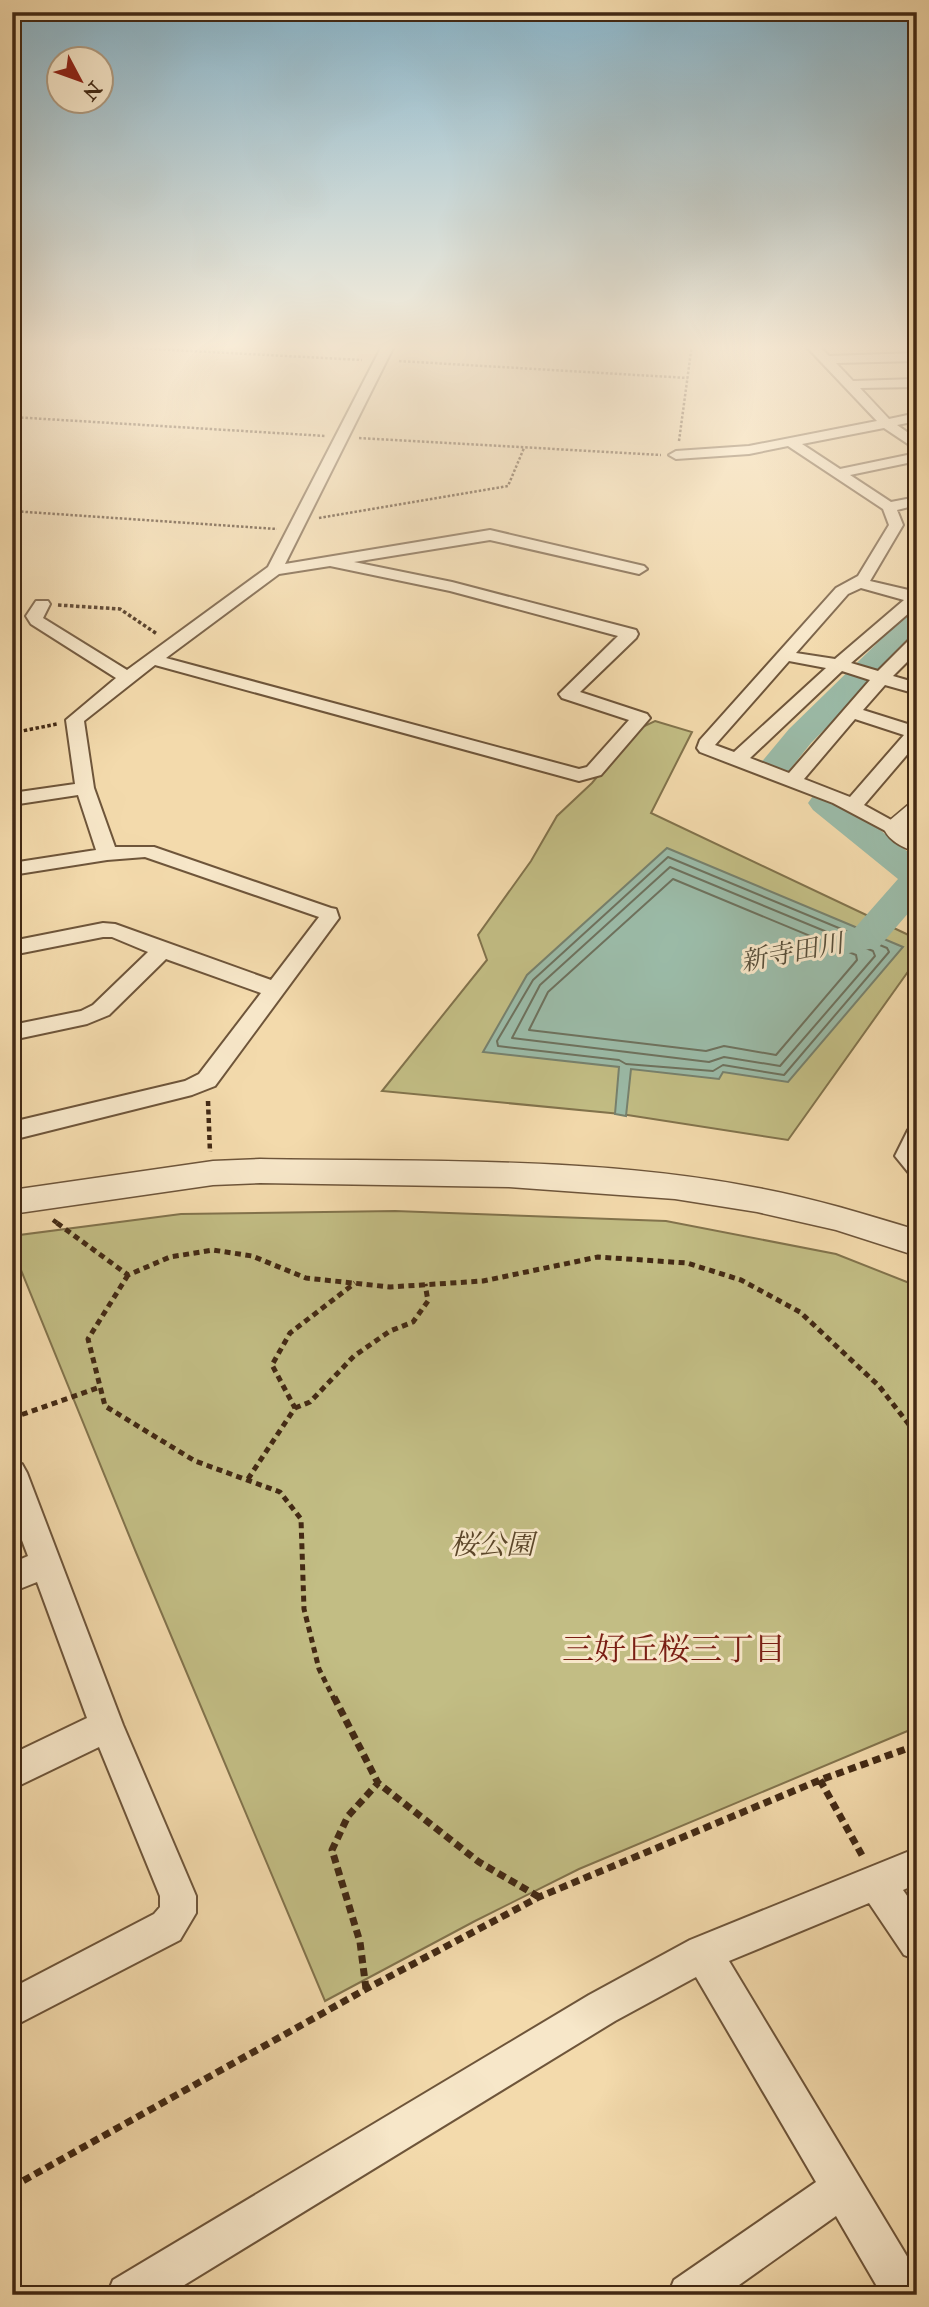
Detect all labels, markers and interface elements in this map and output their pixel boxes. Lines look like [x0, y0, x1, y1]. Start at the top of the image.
north arrow [46, 46, 116, 116]
text: N [77, 75, 107, 106]
water label: 新寺田川 [738, 927, 849, 979]
park label: 桜公園 [450, 1528, 538, 1563]
district label: 三好丘桜三丁目 [562, 1630, 786, 1670]

